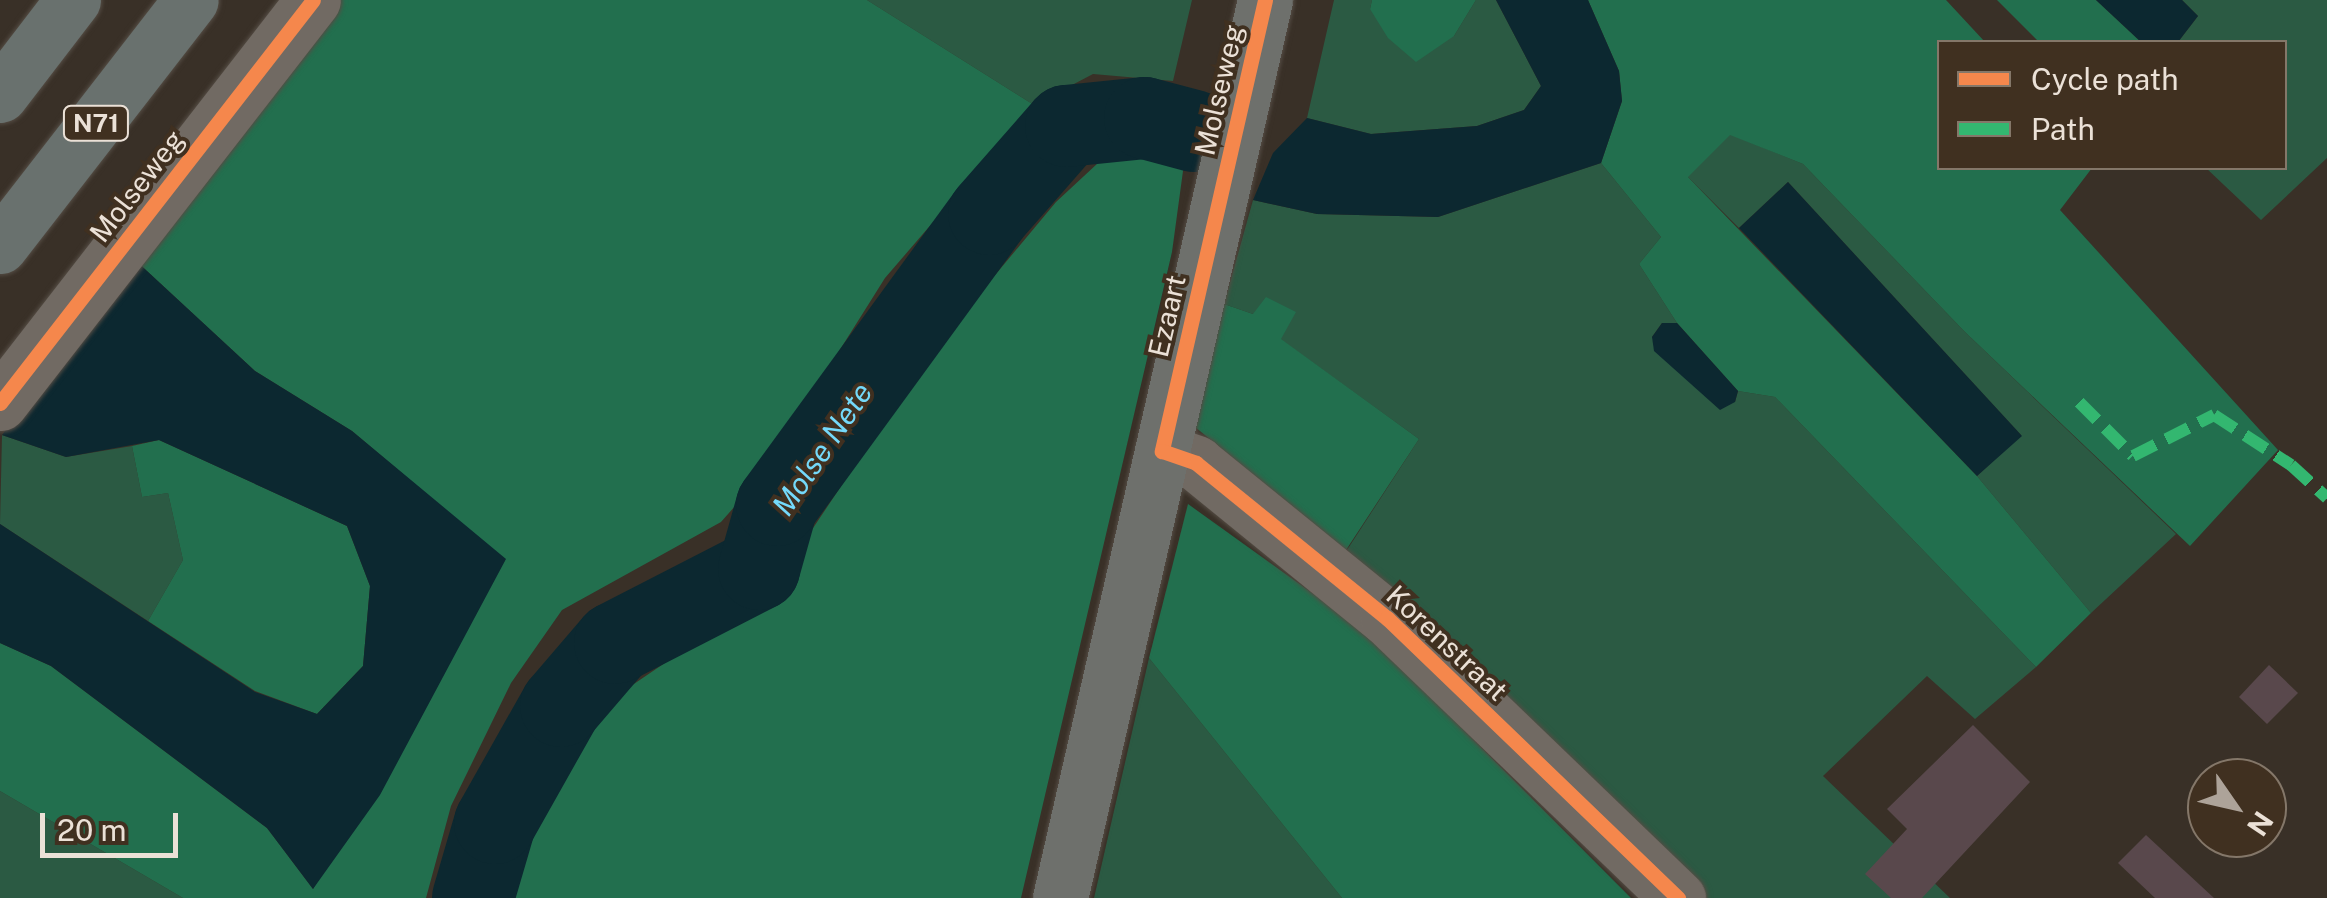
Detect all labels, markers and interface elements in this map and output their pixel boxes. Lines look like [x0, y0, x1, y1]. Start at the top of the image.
street label: Molseweg [1188, 21, 1250, 159]
legend [1937, 40, 2287, 170]
text: Cycle path [2031, 61, 2179, 97]
road number: N71 [61, 103, 131, 143]
text: Path [2031, 111, 2095, 147]
street label: Molseweg [83, 123, 191, 249]
street label: Ezaart [1141, 272, 1193, 360]
water label: Molse Nete [764, 376, 880, 522]
street label: Korenstraat [1380, 578, 1514, 708]
north arrow [2187, 758, 2287, 858]
scale bar [45, 793, 182, 855]
text: N [2241, 806, 2280, 842]
text: 20 m [57, 812, 126, 848]

